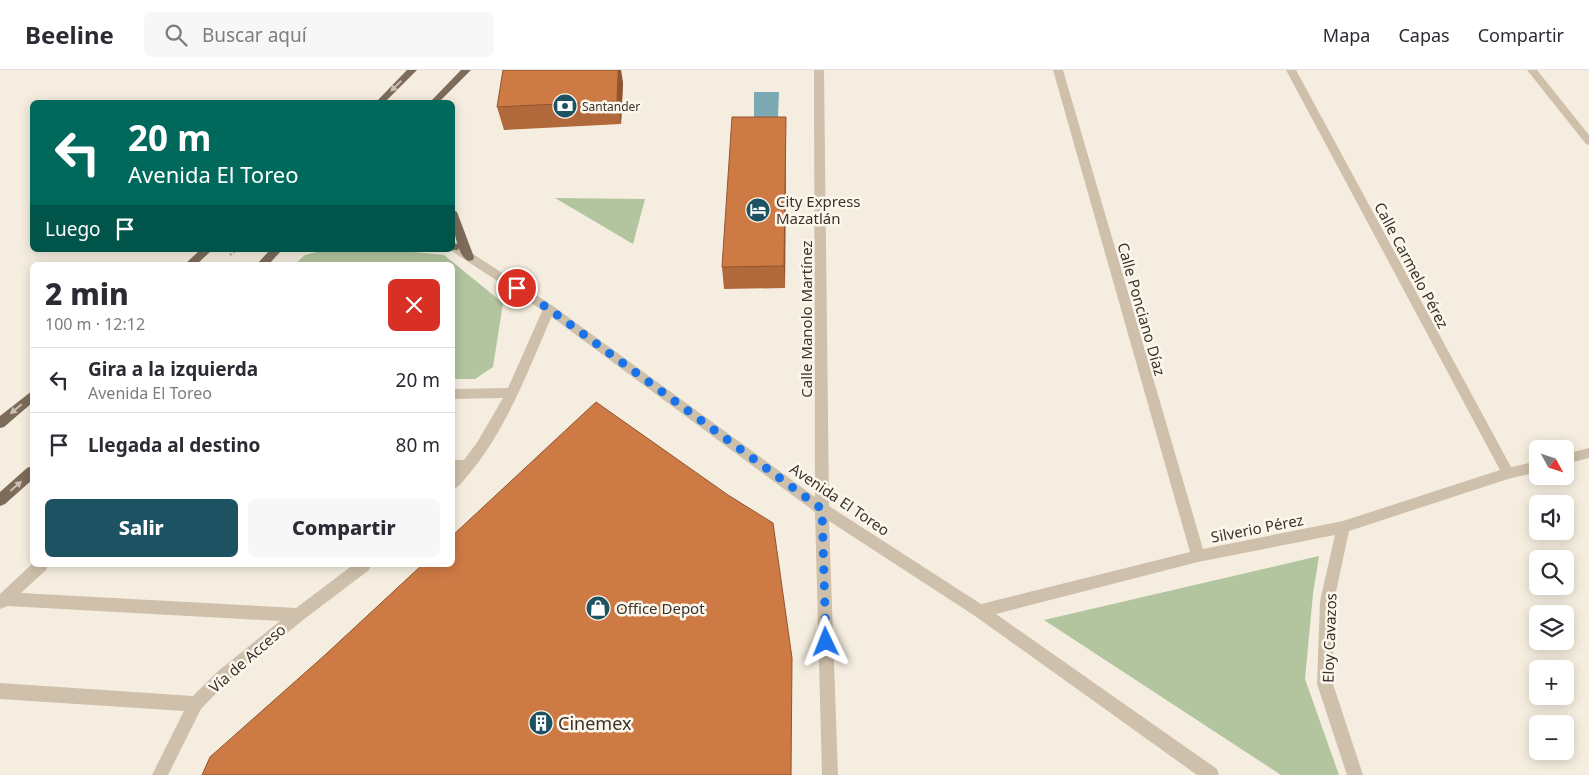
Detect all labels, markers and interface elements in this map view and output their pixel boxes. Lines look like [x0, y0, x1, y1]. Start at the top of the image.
search box [144, 12, 494, 57]
text: Beeline [25, 18, 114, 51]
icon: search [162, 21, 190, 49]
text: Buscar aquí [202, 22, 307, 48]
text: Mapa [1323, 23, 1370, 47]
text: Capas [1398, 23, 1450, 47]
text: Compartir [1478, 23, 1564, 47]
one-way arrow [390, 80, 402, 92]
bank icon: Santander [552, 93, 578, 119]
place label: Santander [582, 98, 640, 115]
text: 20 m [128, 114, 211, 161]
icon: left [45, 120, 110, 185]
text: Avenida El Toreo [128, 159, 299, 189]
place label: City Express Mazatlán [776, 191, 861, 228]
hotel icon: City Express Mazatlán [745, 197, 771, 223]
street label: Calle Carmelo Pérez [1370, 198, 1454, 332]
icon: arrive [111, 215, 139, 243]
text: Luego [45, 216, 101, 242]
street label: Calle Manolo Martínez [796, 240, 816, 398]
street label: Calle Ponciano Díaz [1113, 240, 1171, 378]
pin [496, 267, 538, 309]
text: 2 min [45, 273, 129, 314]
icon: arrive [503, 274, 531, 302]
button: close [388, 279, 440, 331]
text: 100 m · 12:12 [45, 313, 145, 335]
text: Gira a la izquierda [88, 356, 258, 382]
icon: left [45, 366, 73, 394]
text: 20 m [396, 367, 440, 393]
text: Avenida El Toreo [88, 382, 212, 404]
one-way arrow [10, 404, 23, 415]
icon: arrive [45, 431, 73, 459]
text: Llegada al destino [88, 432, 260, 458]
text: 80 m [396, 432, 440, 458]
north arrow [1529, 440, 1574, 485]
map controls [1529, 440, 1574, 760]
street label: Avenida El Toreo [786, 458, 894, 540]
one-way arrow [10, 480, 22, 492]
button: sound [1529, 495, 1574, 540]
button: Salir [45, 499, 238, 557]
button: Compartir [248, 499, 440, 557]
street label: Silverio Pérez [1209, 509, 1305, 547]
button: search [1529, 550, 1574, 595]
street label: Eloy Cavazos [1317, 593, 1341, 683]
shop icon: Office Depot [585, 595, 611, 621]
place label: Office Depot [616, 598, 705, 618]
button: layers [1529, 605, 1574, 650]
position arrow [799, 615, 851, 667]
street label: Vía de Acceso [204, 619, 290, 697]
button: + [1529, 660, 1574, 705]
building icon: Cinemex [528, 710, 554, 736]
place label: Cinemex [558, 711, 632, 735]
button: − [1529, 715, 1574, 760]

